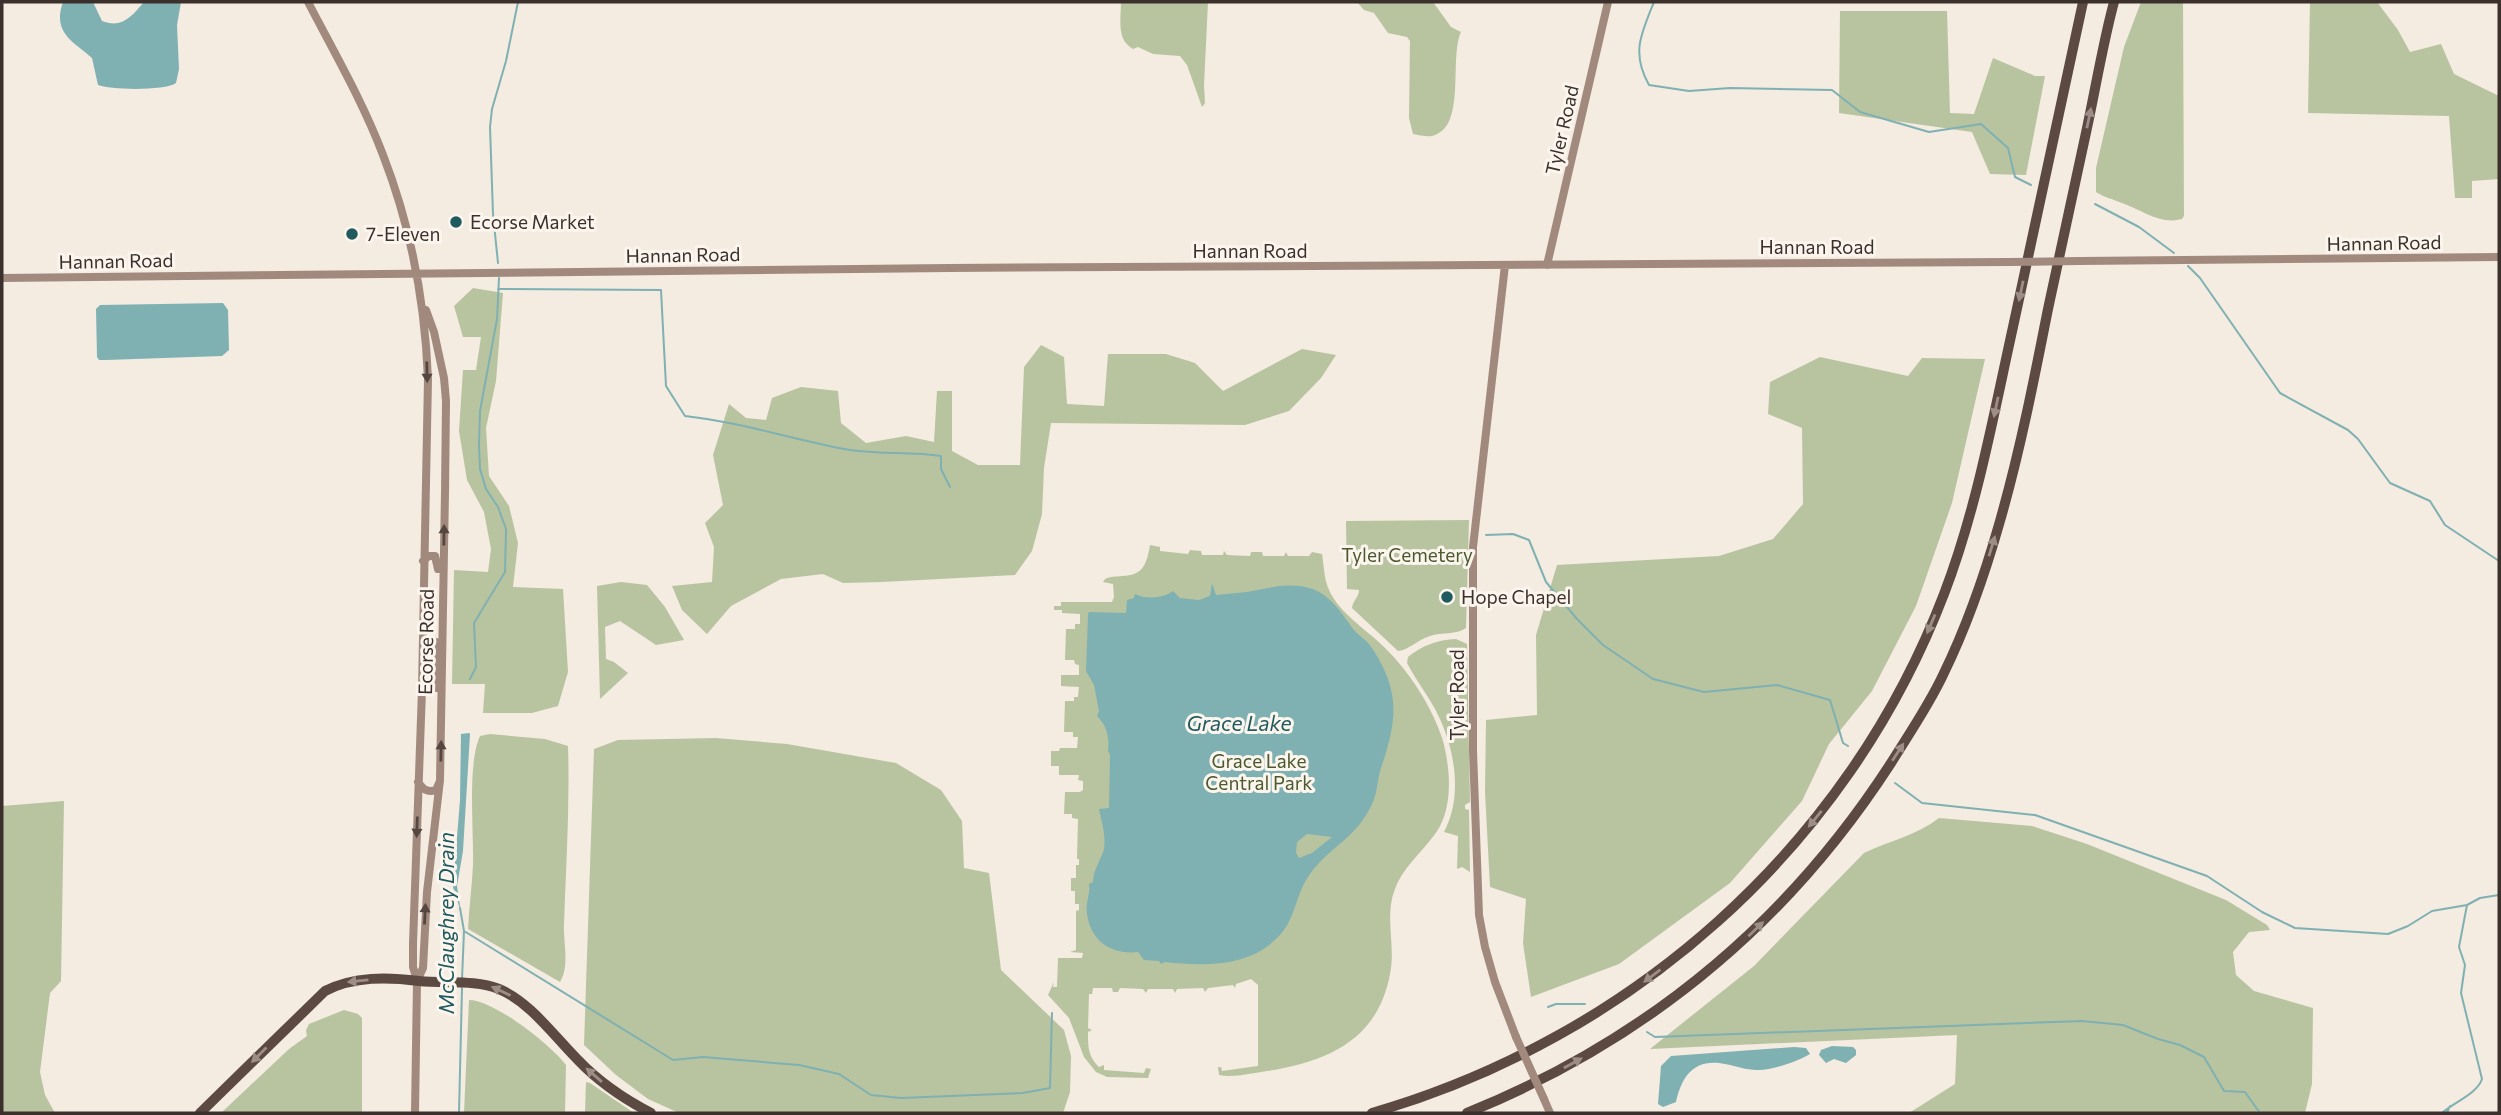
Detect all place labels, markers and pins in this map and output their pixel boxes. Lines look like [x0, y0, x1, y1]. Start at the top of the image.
place label: Ecorse Market [470, 210, 595, 233]
marker: Ecorse Market [448, 214, 464, 230]
place label: 7-Eleven [366, 222, 440, 245]
marker: 7-Eleven [344, 226, 360, 242]
place label: Hope Chapel [1461, 585, 1571, 608]
marker: Hope Chapel [1439, 589, 1455, 605]

